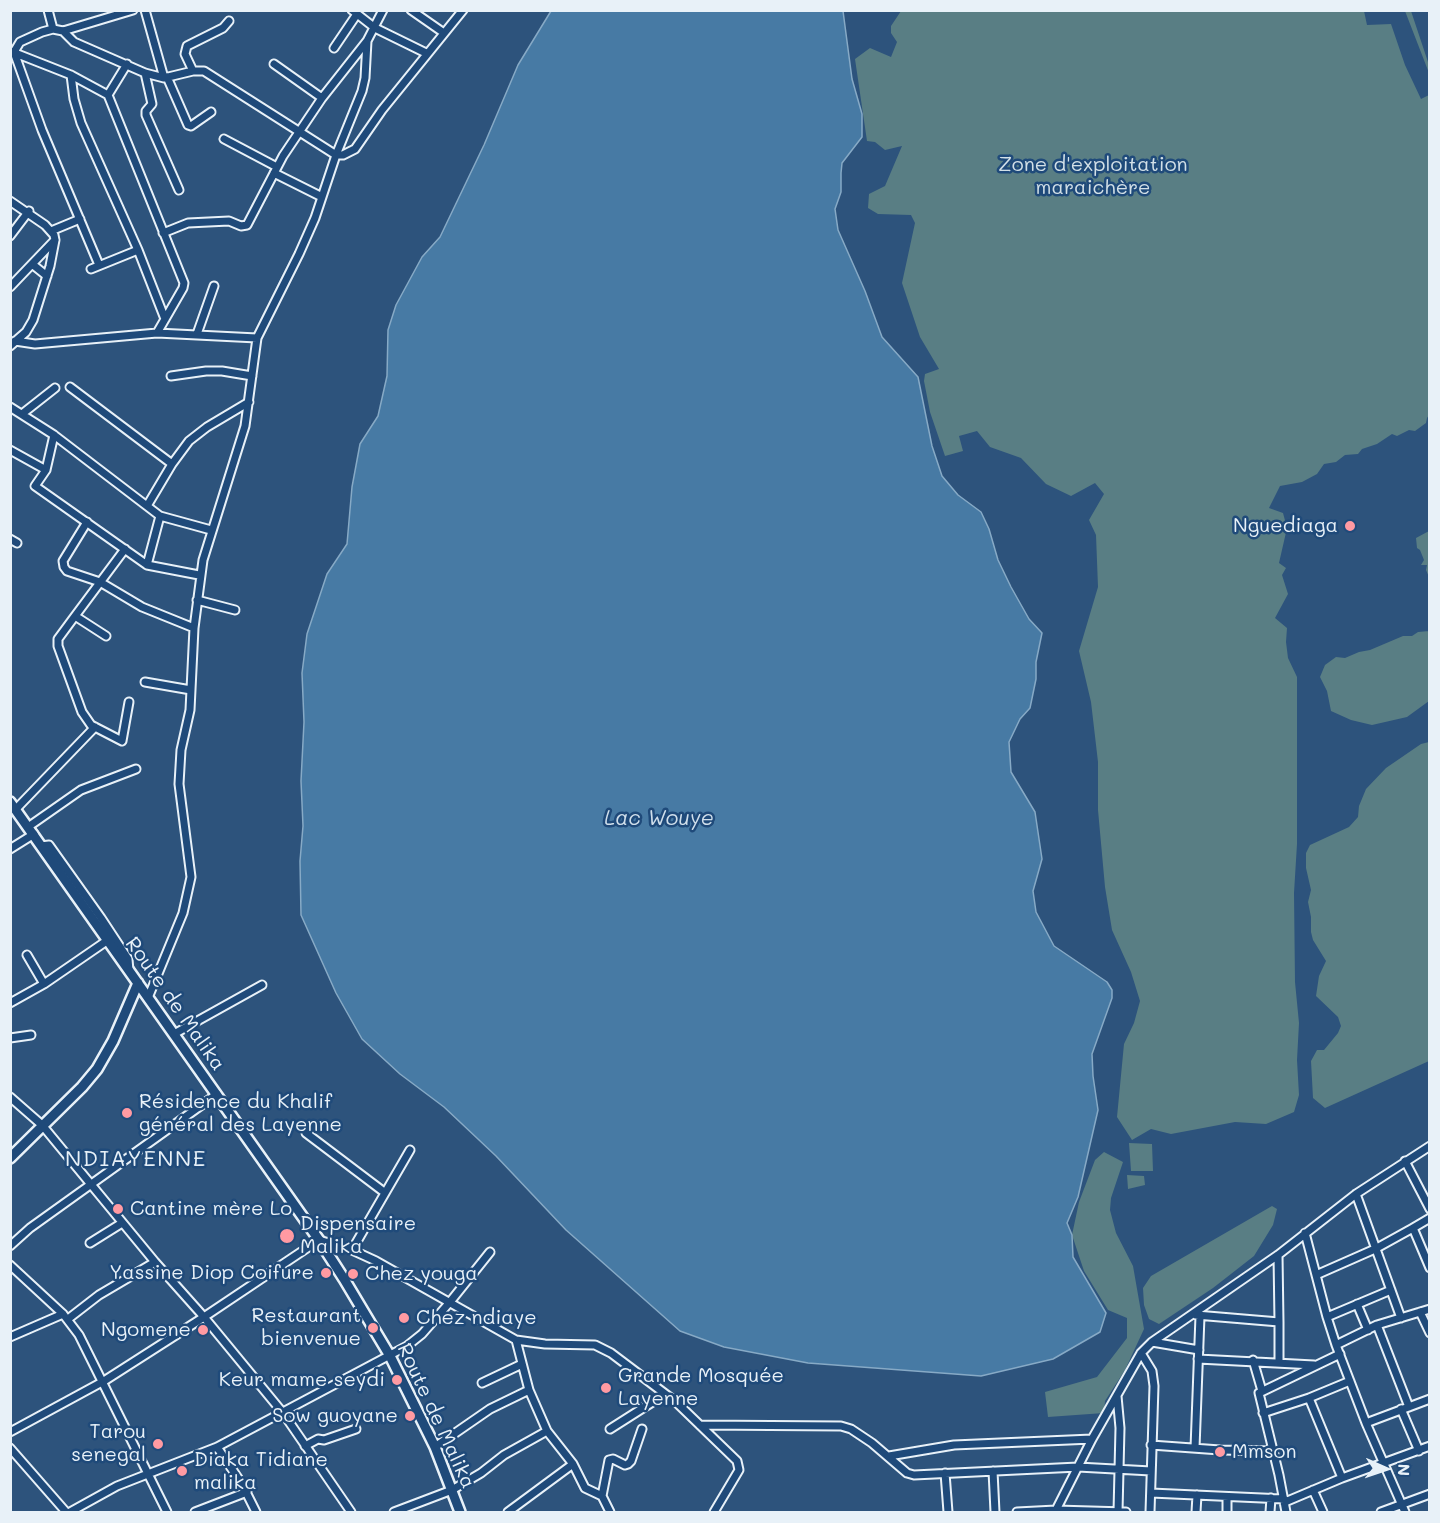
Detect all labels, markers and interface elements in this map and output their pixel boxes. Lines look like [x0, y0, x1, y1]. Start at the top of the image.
park label: Zone d'exploitation maraichère [998, 153, 1188, 200]
place label: Nguediaga [1233, 514, 1338, 538]
marker: Nguediaga [1343, 519, 1357, 533]
water label: Lac Wouye [604, 806, 714, 832]
street label: Route de Malika [120, 933, 230, 1075]
place label: Résidence du Khalif général des Layenne [139, 1090, 342, 1137]
marker: Résidence du Khalif général des Layenne [120, 1106, 134, 1120]
district label: NDIAYENNE [65, 1146, 207, 1172]
place label: Cantine mère Lo [130, 1197, 292, 1221]
marker: Cantine mère Lo [111, 1202, 125, 1216]
place label: Dispensaire Malika [300, 1212, 416, 1259]
marker: Dispensaire Malika [278, 1227, 296, 1245]
place label: Yassine Diop Coifure [109, 1261, 314, 1285]
place label: Chez youga [365, 1262, 478, 1286]
marker: Yassine Diop Coifure [319, 1266, 333, 1280]
marker: Chez youga [346, 1267, 360, 1281]
place label: Restaurant bienvenue [252, 1304, 361, 1351]
place label: Chez ndiaye [416, 1306, 537, 1330]
marker: Chez ndiaye [397, 1311, 411, 1325]
place label: Ngomene [101, 1318, 191, 1342]
marker: Restaurant bienvenue [366, 1321, 380, 1335]
marker: Ngomene [196, 1323, 210, 1337]
street label: Route de Malika [392, 1340, 480, 1492]
place label: Grande Mosquée Layenne [618, 1364, 784, 1411]
place label: Keur mame seydi [219, 1368, 385, 1392]
marker: Keur mame seydi [390, 1373, 404, 1387]
marker: Grande Mosquée Layenne [599, 1381, 613, 1395]
place label: Sow guoyane [272, 1404, 398, 1428]
marker: Sow guoyane [403, 1409, 417, 1423]
place label: Tarou senegal [71, 1420, 146, 1467]
marker: Tarou senegal [151, 1437, 165, 1451]
north arrow [1356, 1439, 1416, 1499]
place label: Mmson [1232, 1440, 1297, 1464]
marker: Mmson [1213, 1445, 1227, 1459]
place label: Diaka Tidiane malika [194, 1448, 328, 1495]
text: N [1394, 1463, 1415, 1477]
marker: Diaka Tidiane malika [175, 1464, 189, 1478]

